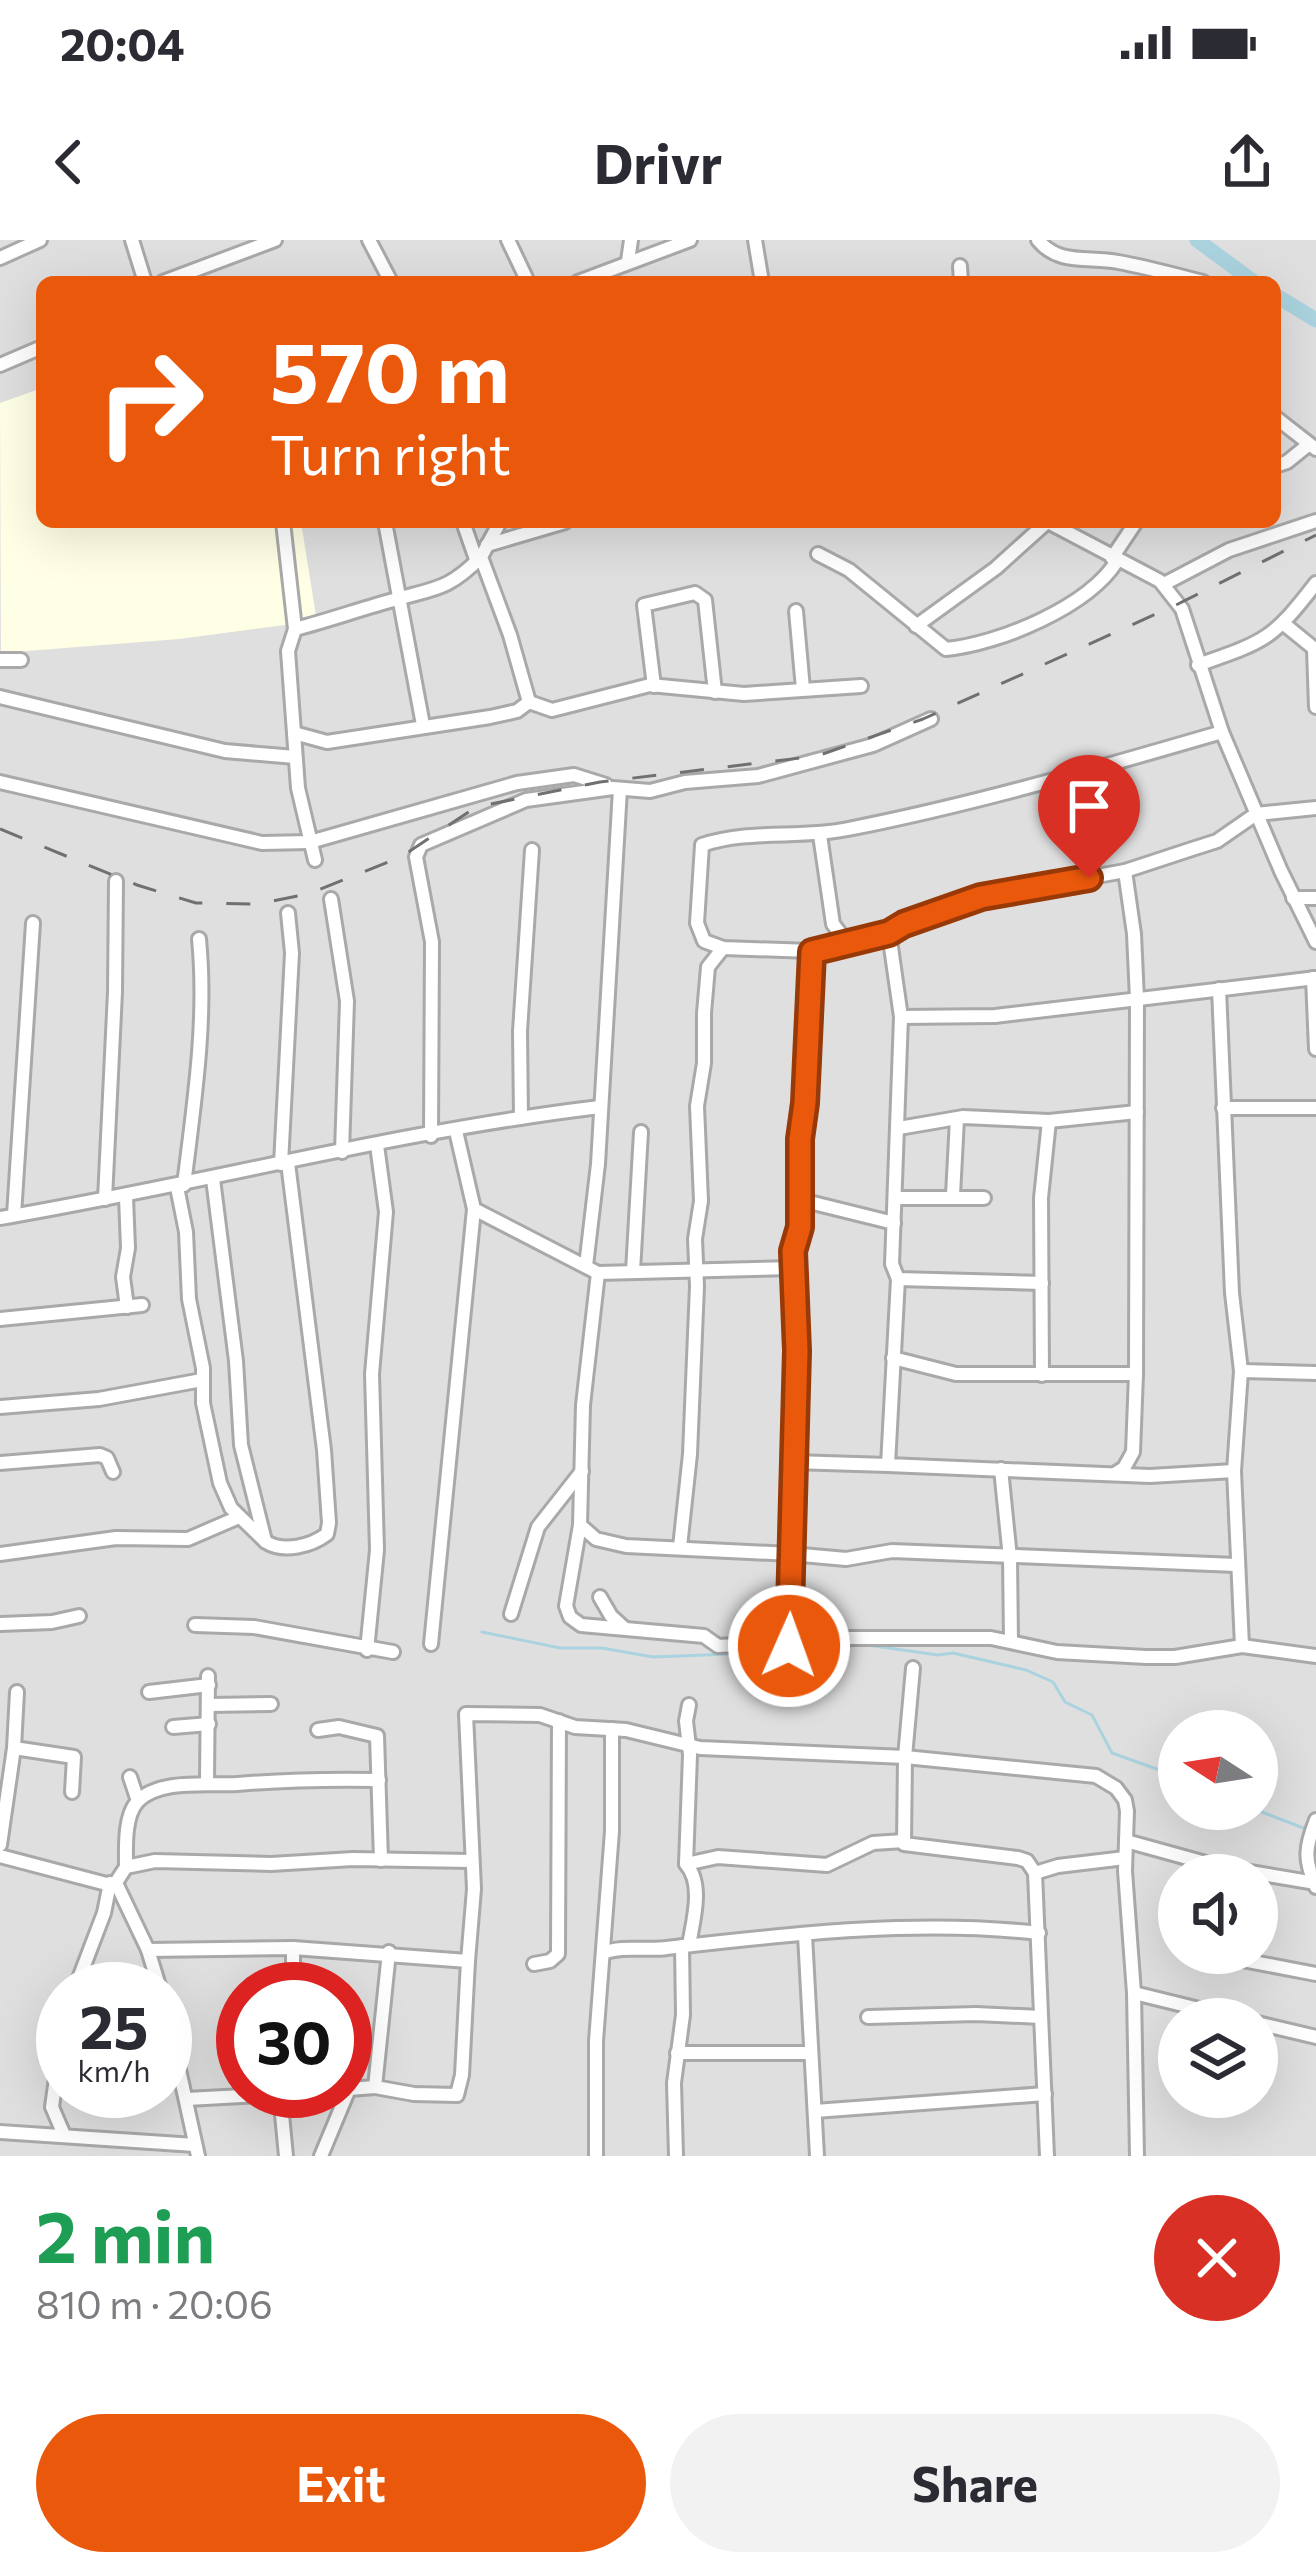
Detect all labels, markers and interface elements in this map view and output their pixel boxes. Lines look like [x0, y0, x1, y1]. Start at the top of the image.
text: 20:04 [60, 15, 185, 70]
icon: back [36, 129, 102, 195]
text: Drivr [594, 129, 722, 195]
icon: share [1214, 129, 1280, 195]
text: 570 m [270, 318, 510, 420]
icon: right [72, 324, 228, 480]
text: Turn right [270, 420, 511, 486]
pin [1038, 755, 1140, 878]
icon: arrive [1056, 773, 1122, 839]
position arrow [726, 1583, 852, 1709]
north arrow [1158, 1710, 1278, 1830]
map controls [1158, 1710, 1278, 2118]
button: sound [1158, 1854, 1278, 1974]
speed limit sign: 30 [216, 1962, 372, 2118]
text: 25 [79, 1988, 149, 2061]
button: layers [1158, 1998, 1278, 2118]
text: km/h [78, 2051, 150, 2088]
text: 2 min [36, 2190, 215, 2278]
button: close [1154, 2195, 1280, 2321]
text: 810 m · 20:06 [36, 2279, 273, 2327]
button: Exit [36, 2414, 646, 2552]
button: Share [670, 2414, 1280, 2552]

